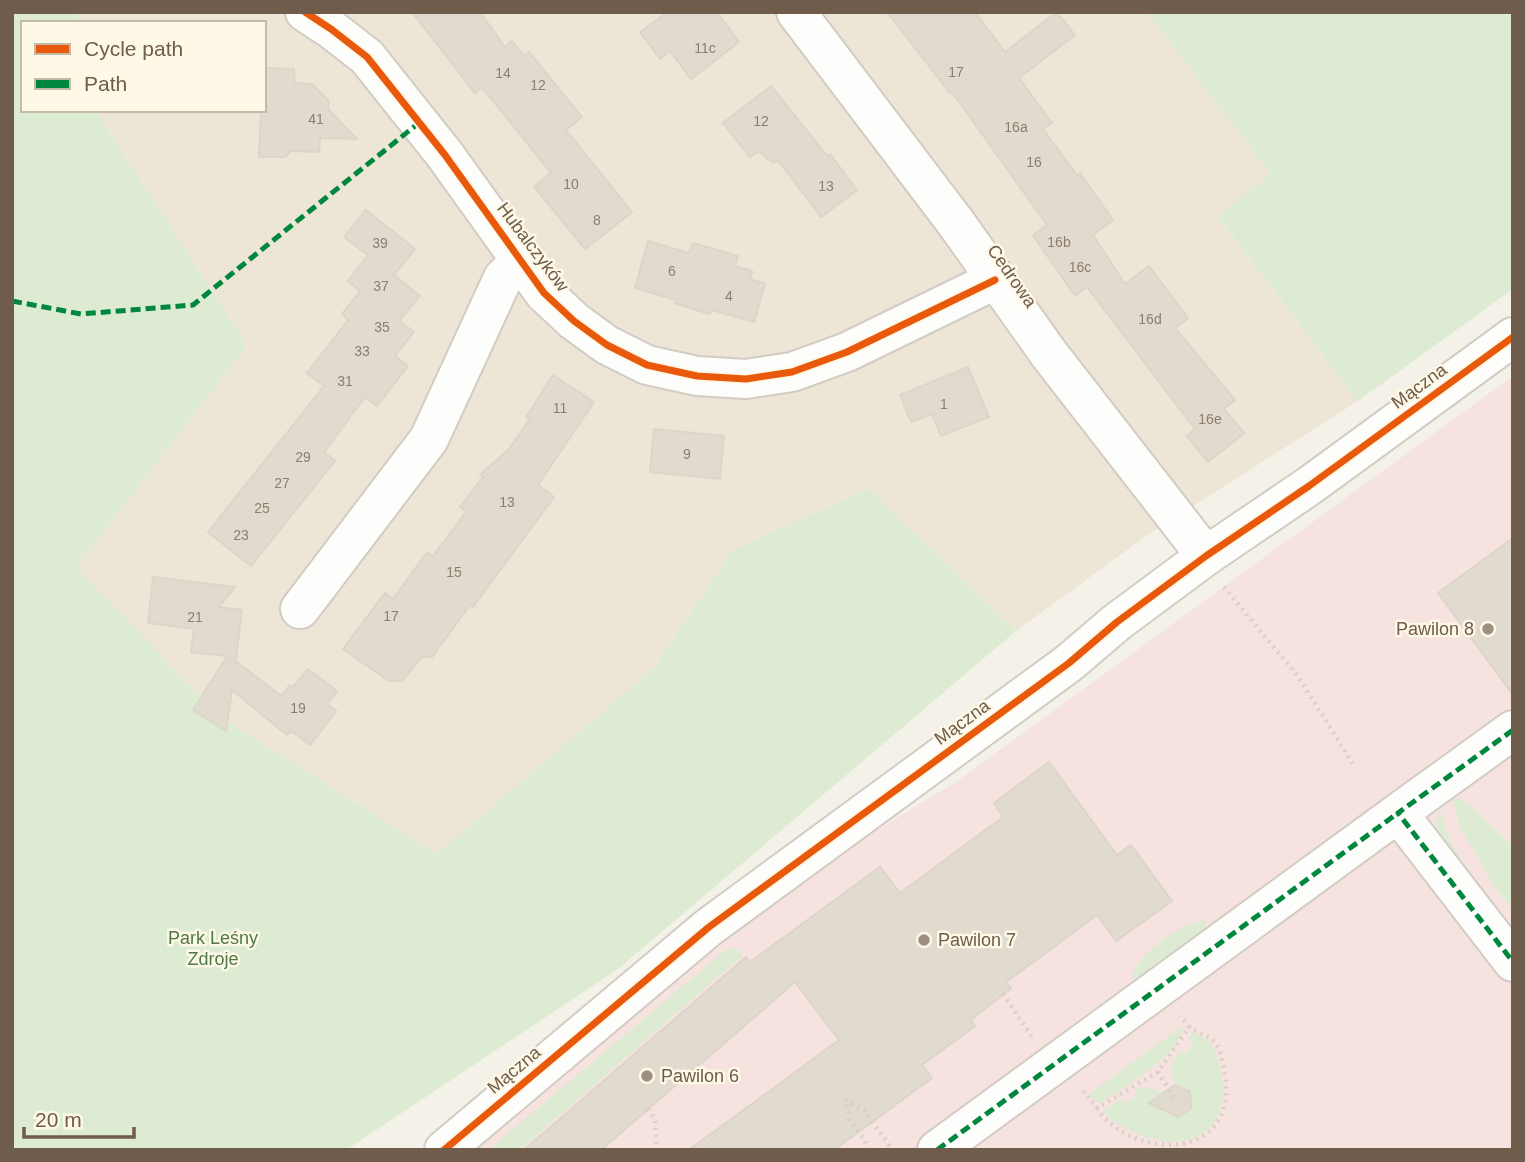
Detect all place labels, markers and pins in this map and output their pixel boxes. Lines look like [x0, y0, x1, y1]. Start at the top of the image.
place label: Pawilon 8 [1396, 619, 1474, 639]
marker: Pawilon 8 [1480, 621, 1496, 637]
place label: Pawilon 7 [938, 930, 1016, 950]
marker: Pawilon 7 [916, 932, 932, 948]
place label: Pawilon 6 [661, 1066, 739, 1086]
marker: Pawilon 6 [639, 1068, 655, 1084]

